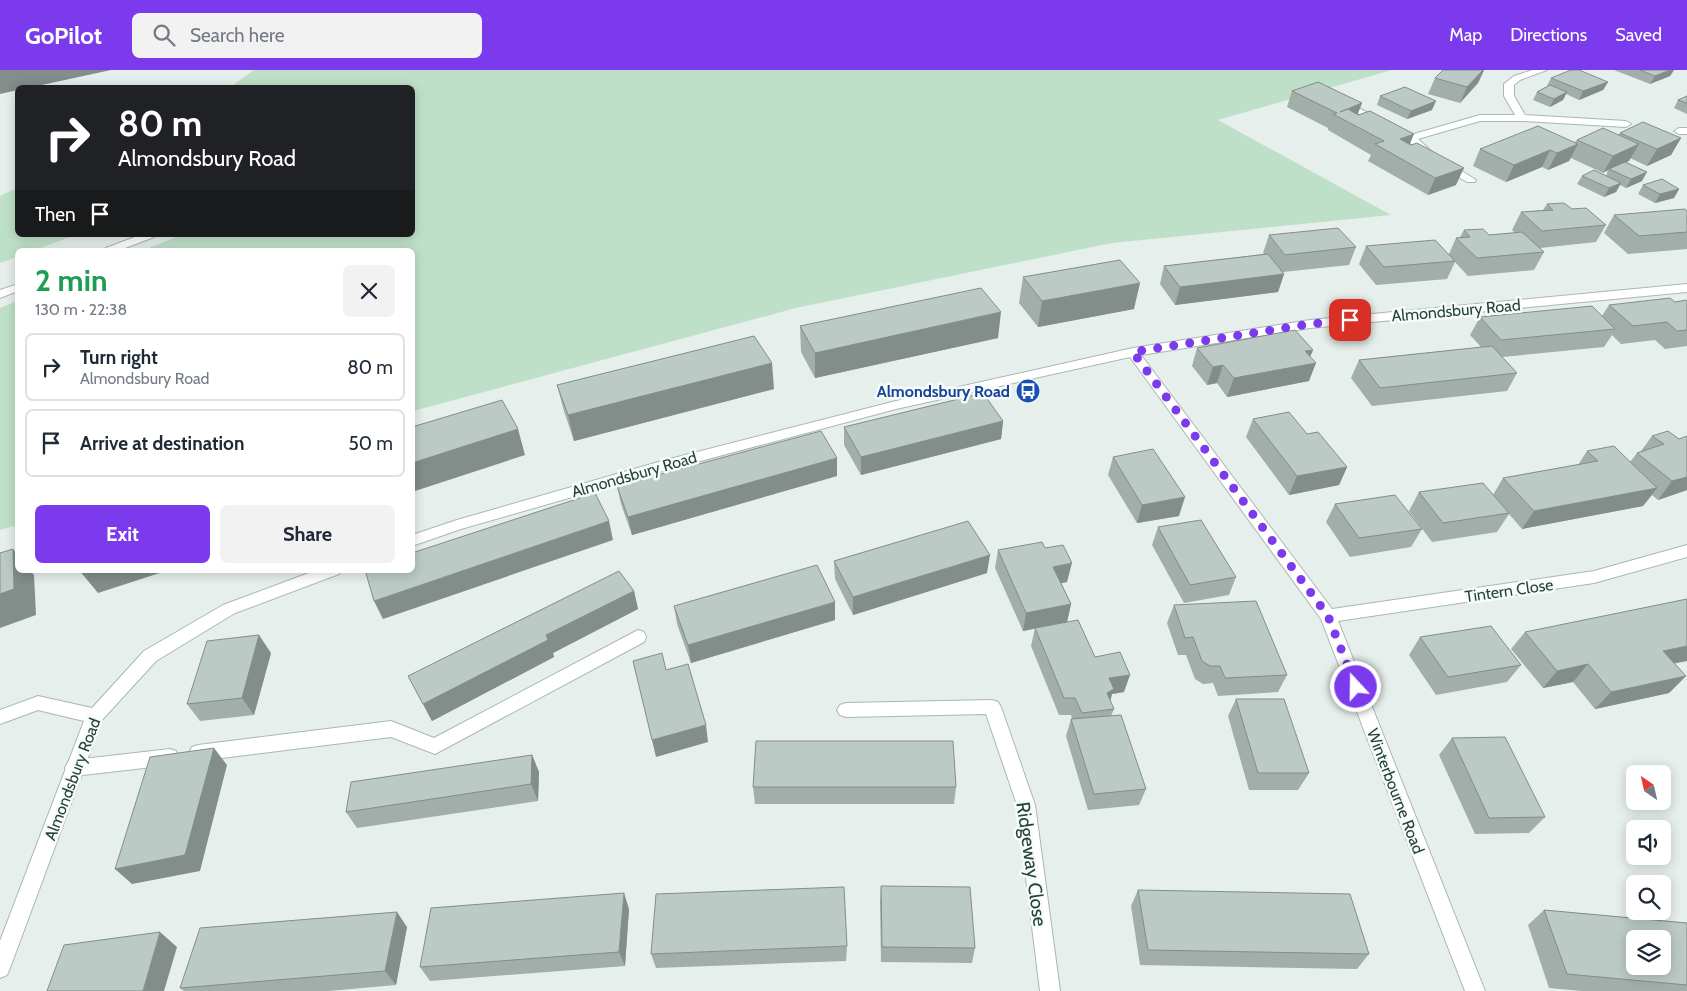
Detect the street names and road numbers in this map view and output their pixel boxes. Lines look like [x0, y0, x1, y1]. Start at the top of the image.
street label: Almondsbury Road [1391, 295, 1521, 326]
street label: Almondsbury Road [569, 447, 699, 501]
street label: Tintern Close [1464, 575, 1554, 606]
street label: Almondsbury Road [40, 715, 105, 843]
street label: Winterbourne Road [1363, 726, 1428, 856]
street label: Ridgeway Close [1011, 800, 1052, 928]

